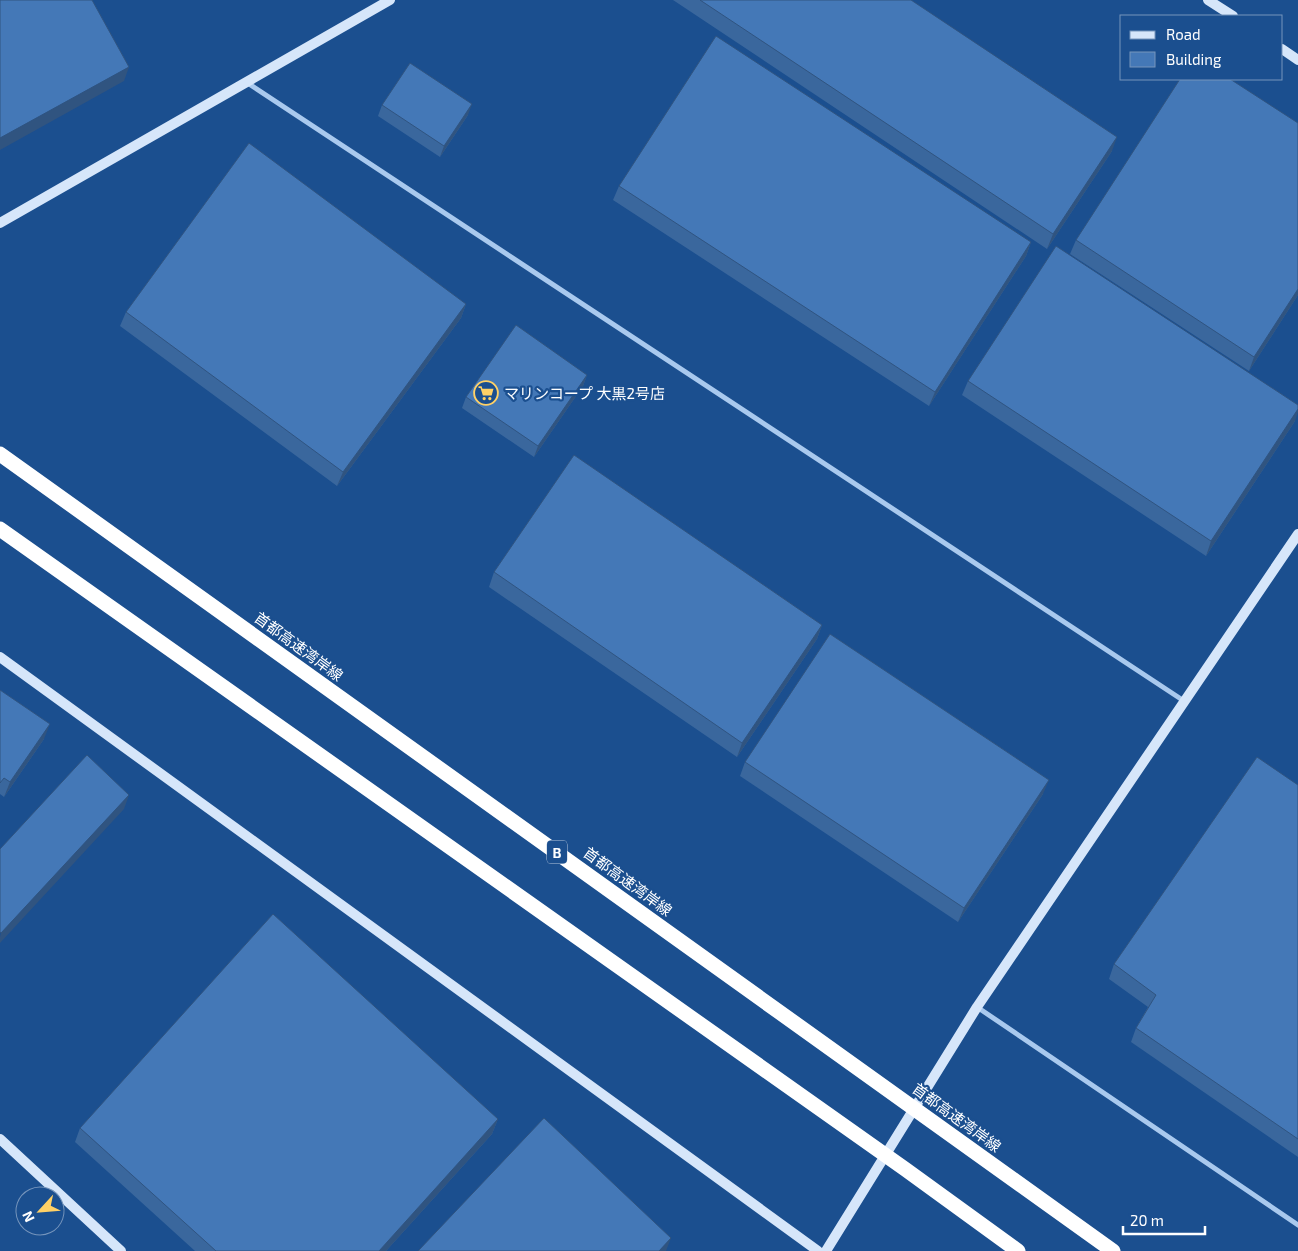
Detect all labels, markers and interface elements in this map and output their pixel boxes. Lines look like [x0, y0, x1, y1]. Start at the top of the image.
legend [1120, 15, 1283, 80]
text: Road [1166, 25, 1201, 43]
text: Building [1166, 50, 1222, 68]
supermarket icon: マリンコープ 大黒2号店 [473, 380, 499, 406]
place label: マリンコープ 大黒2号店 [504, 384, 665, 402]
street label: 首都高速湾岸線 [251, 608, 347, 684]
road number: B [547, 840, 567, 864]
street label: 首都高速湾岸線 [580, 843, 676, 919]
street label: 首都高速湾岸線 [909, 1079, 1005, 1155]
north arrow [15, 1186, 65, 1236]
scale bar [1123, 1204, 1206, 1236]
text: N [18, 1209, 38, 1225]
text: 20 m [1130, 1211, 1164, 1229]

